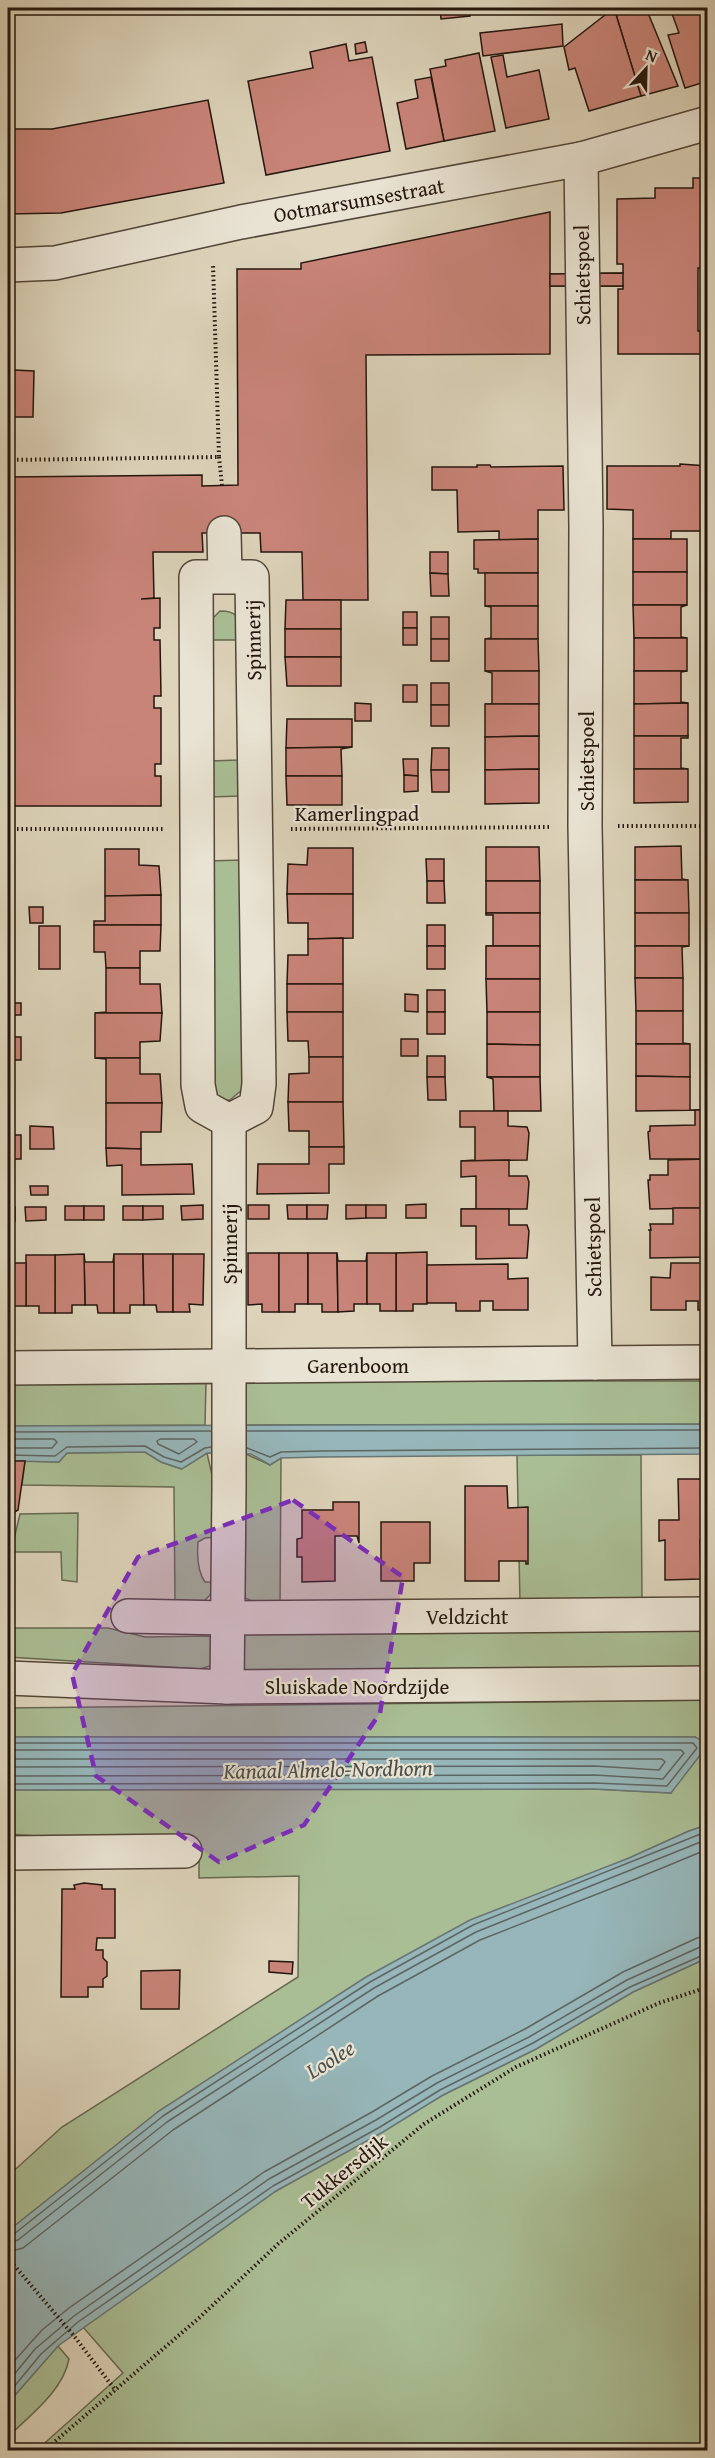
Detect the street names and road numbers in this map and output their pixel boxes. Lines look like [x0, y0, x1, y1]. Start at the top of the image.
street label: Ootmarsumsestraat [271, 170, 448, 230]
street label: Schietspoel [566, 224, 598, 325]
street label: Spinnerij [237, 599, 269, 681]
street label: Schietspoel [571, 711, 602, 811]
street label: Kamerlingpad [295, 798, 420, 829]
street label: Schietspoel [577, 1196, 609, 1297]
street label: Spinnerij [214, 1203, 245, 1285]
street label: Garenboom [307, 1350, 409, 1381]
street label: Veldzicht [426, 1601, 509, 1632]
street label: Sluiskade Noordzijde [265, 1671, 449, 1702]
street label: Tukkersdijk [294, 2126, 395, 2216]

